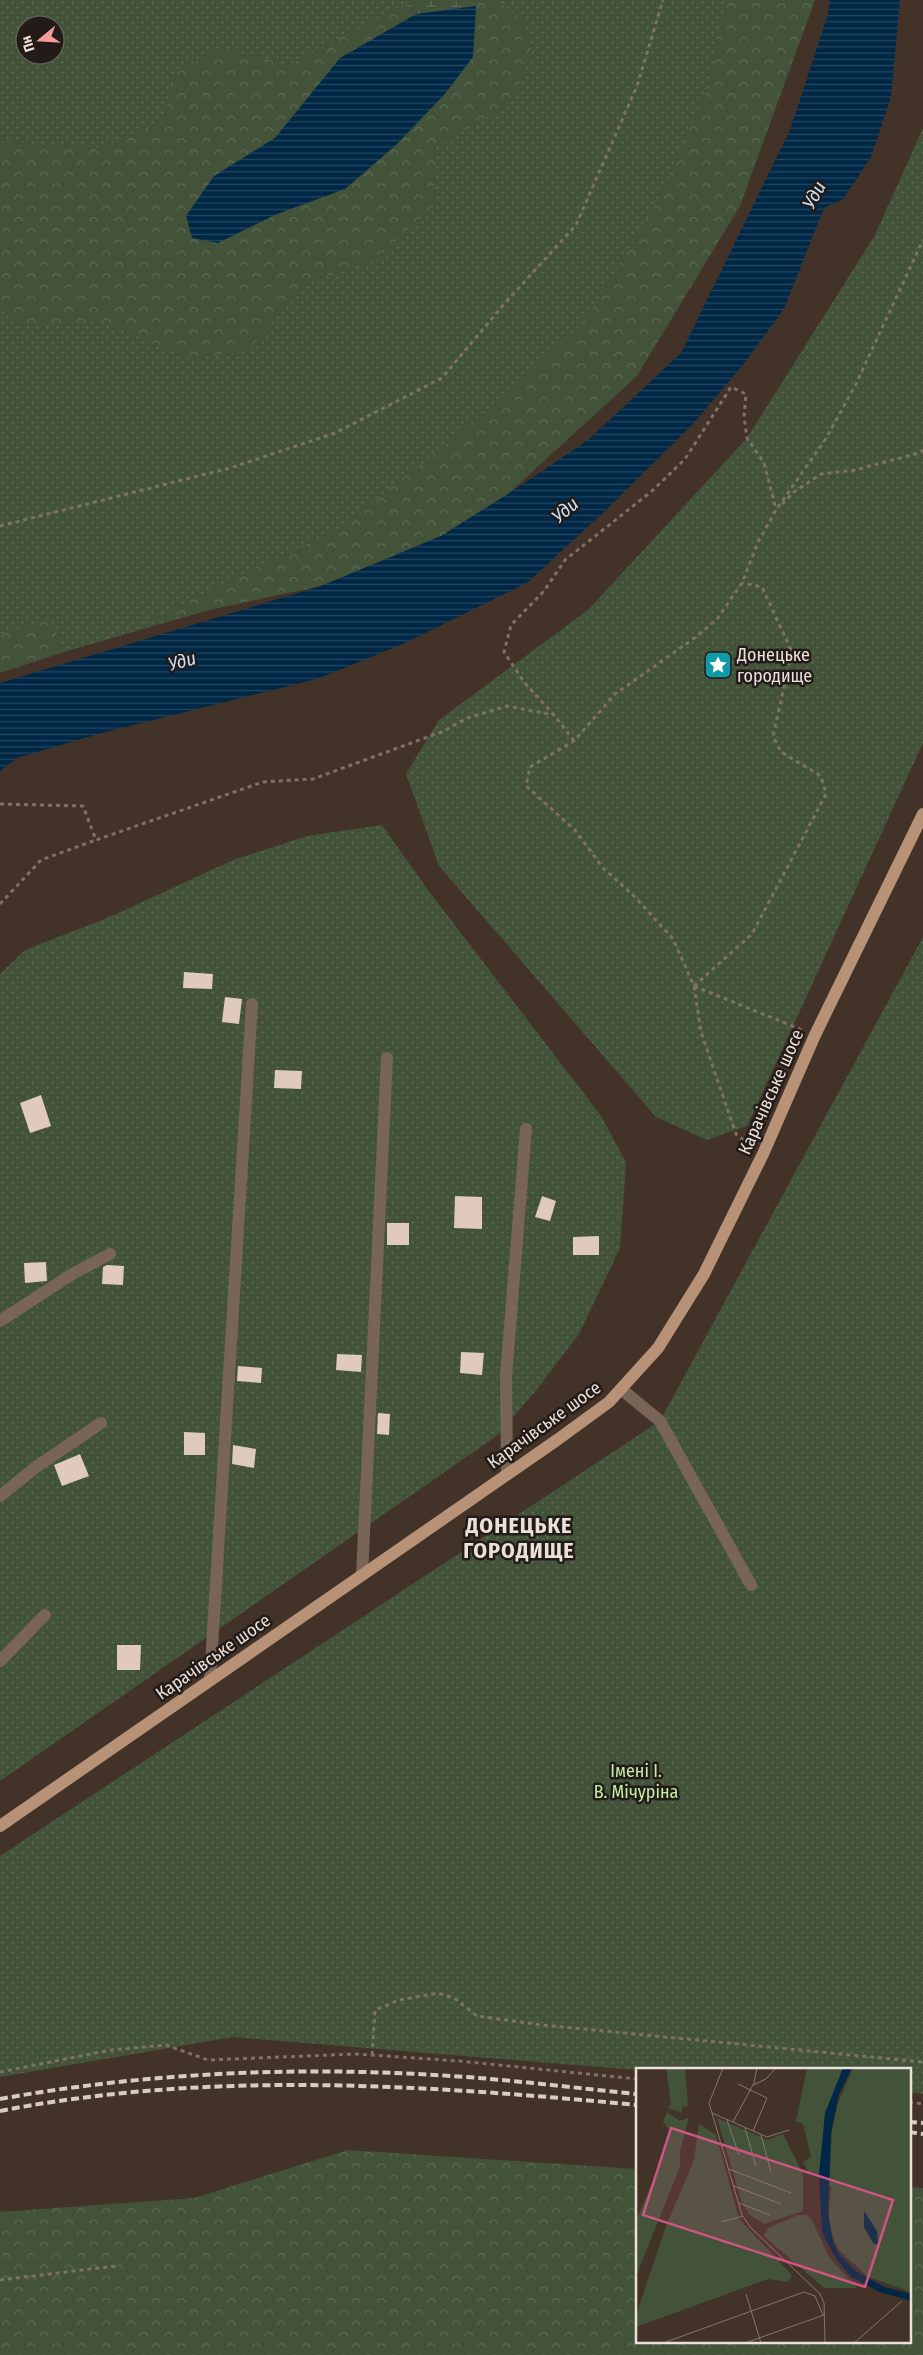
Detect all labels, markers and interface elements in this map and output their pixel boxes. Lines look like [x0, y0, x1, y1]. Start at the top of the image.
north arrow [15, 15, 65, 65]
text: Пн [18, 34, 39, 54]
water label: Уди [797, 177, 831, 213]
water label: Уди [547, 492, 583, 528]
place label: Донецьке городище [736, 644, 812, 687]
water label: Уди [165, 646, 199, 676]
place icon: Донецьке городище [703, 650, 733, 680]
street label: Карачівське шосе [733, 1026, 809, 1158]
street label: Карачівське шосе [483, 1376, 605, 1474]
district label: ДОНЕЦЬКЕ ГОРОДИЩЕ [463, 1512, 575, 1564]
street label: Карачівське шосе [151, 1609, 275, 1705]
park label: Імені І. В. Мічуріна [594, 1760, 679, 1803]
inset map [636, 2068, 910, 2342]

